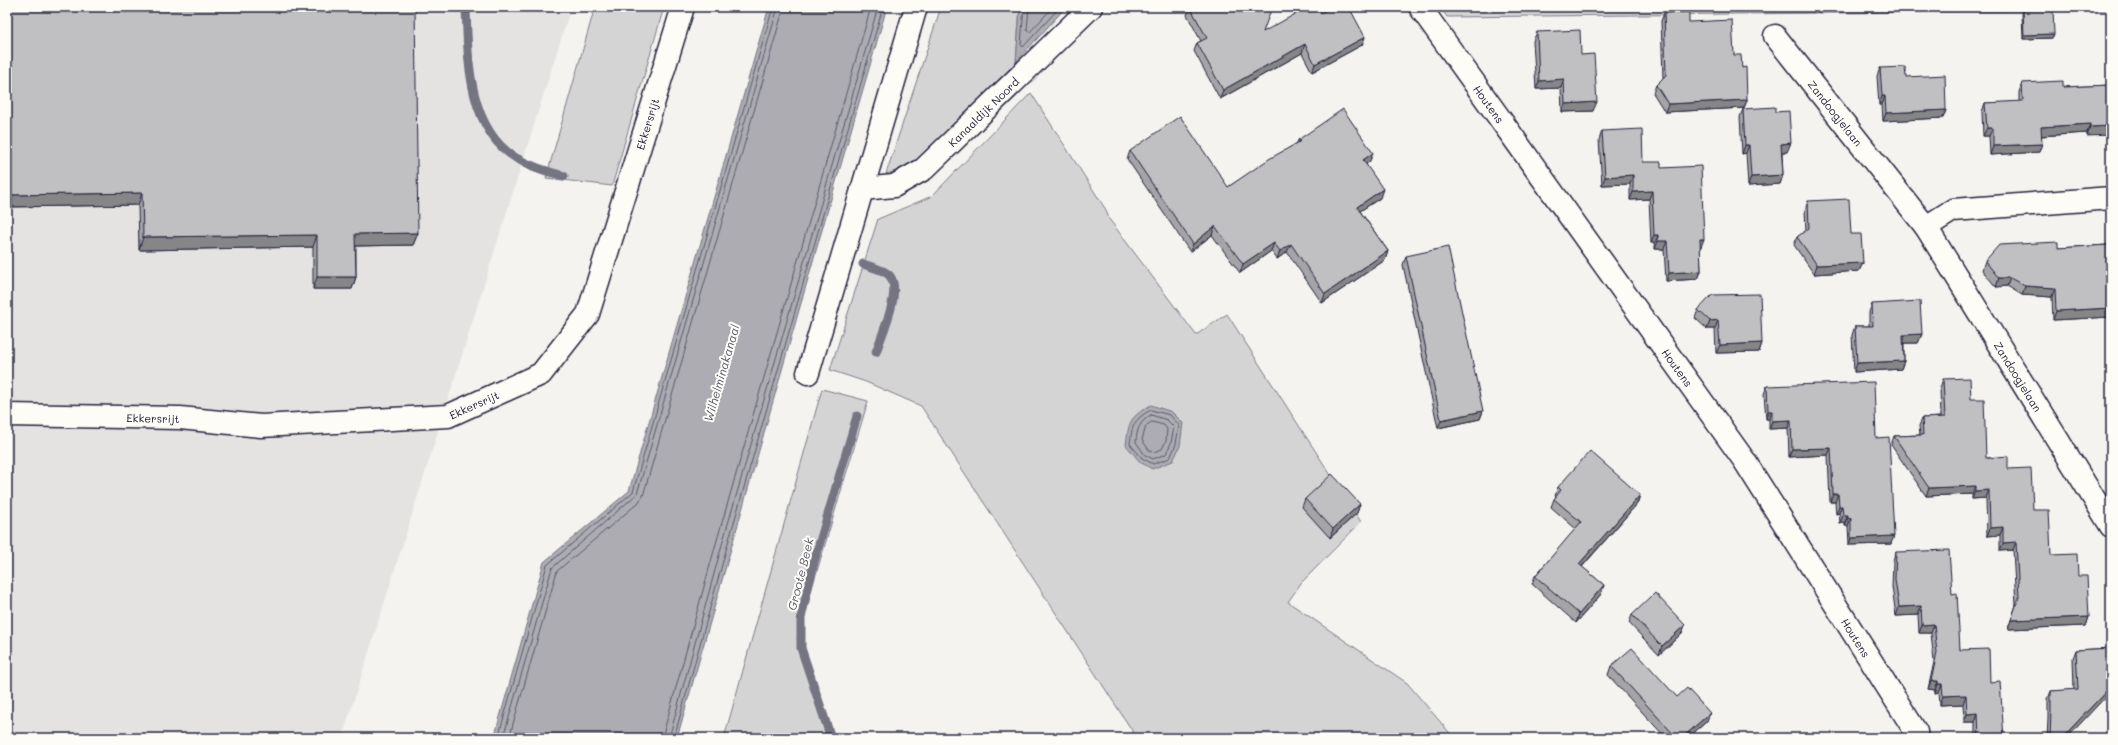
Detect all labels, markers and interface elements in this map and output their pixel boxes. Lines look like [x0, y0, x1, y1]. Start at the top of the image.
street label: Kanaaldijk Noord [944, 74, 1022, 150]
street label: Zandoogjelaan [1805, 77, 1866, 149]
street label: Houtens [1470, 82, 1508, 126]
street label: Ekkersrijt [632, 96, 662, 151]
water label: Wilhelminakanaal [699, 323, 743, 423]
street label: Zandoogjelaan [1991, 338, 2046, 414]
street label: Houtens [1659, 345, 1696, 389]
street label: Ekkersrijt [446, 387, 501, 422]
street label: Ekkersrijt [126, 410, 180, 425]
water label: Groote Beek [783, 535, 817, 612]
street label: Houtens [1838, 615, 1874, 660]

